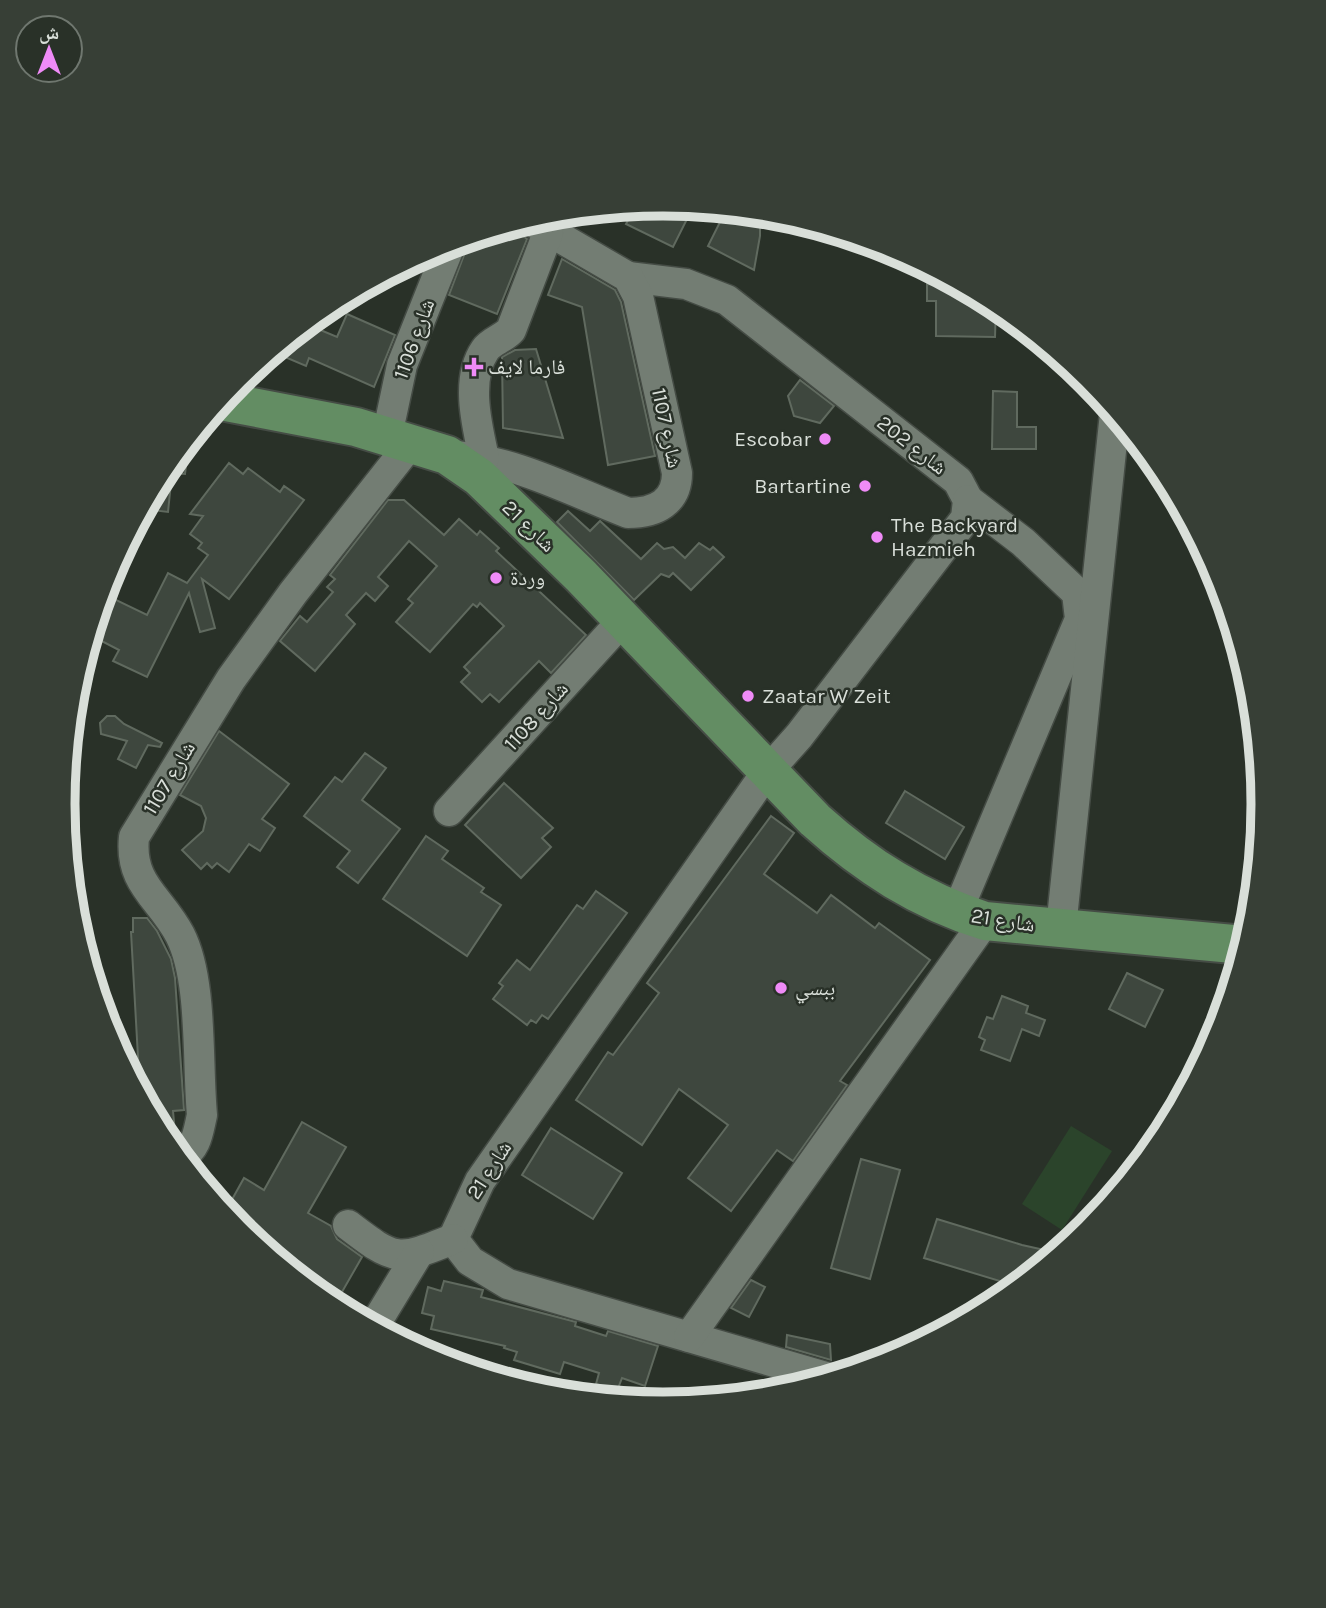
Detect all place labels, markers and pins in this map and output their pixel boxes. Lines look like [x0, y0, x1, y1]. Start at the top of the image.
place label: فارما لايف [488, 355, 565, 379]
marker: فارما لايف [466, 359, 482, 375]
place label: Escobar [734, 427, 811, 451]
marker: Escobar [817, 431, 833, 447]
place label: Bartartine [754, 474, 851, 498]
marker: Bartartine [857, 478, 873, 494]
place label: The Backyard Hazmieh [891, 513, 1018, 561]
marker: The Backyard Hazmieh [869, 529, 885, 545]
place label: وردة [510, 566, 545, 590]
marker: وردة [488, 570, 504, 586]
place label: Zaatar W Zeit [762, 684, 891, 708]
marker: Zaatar W Zeit [740, 688, 756, 704]
place label: ببسي [795, 976, 835, 1004]
marker: ببسي [773, 980, 789, 996]

